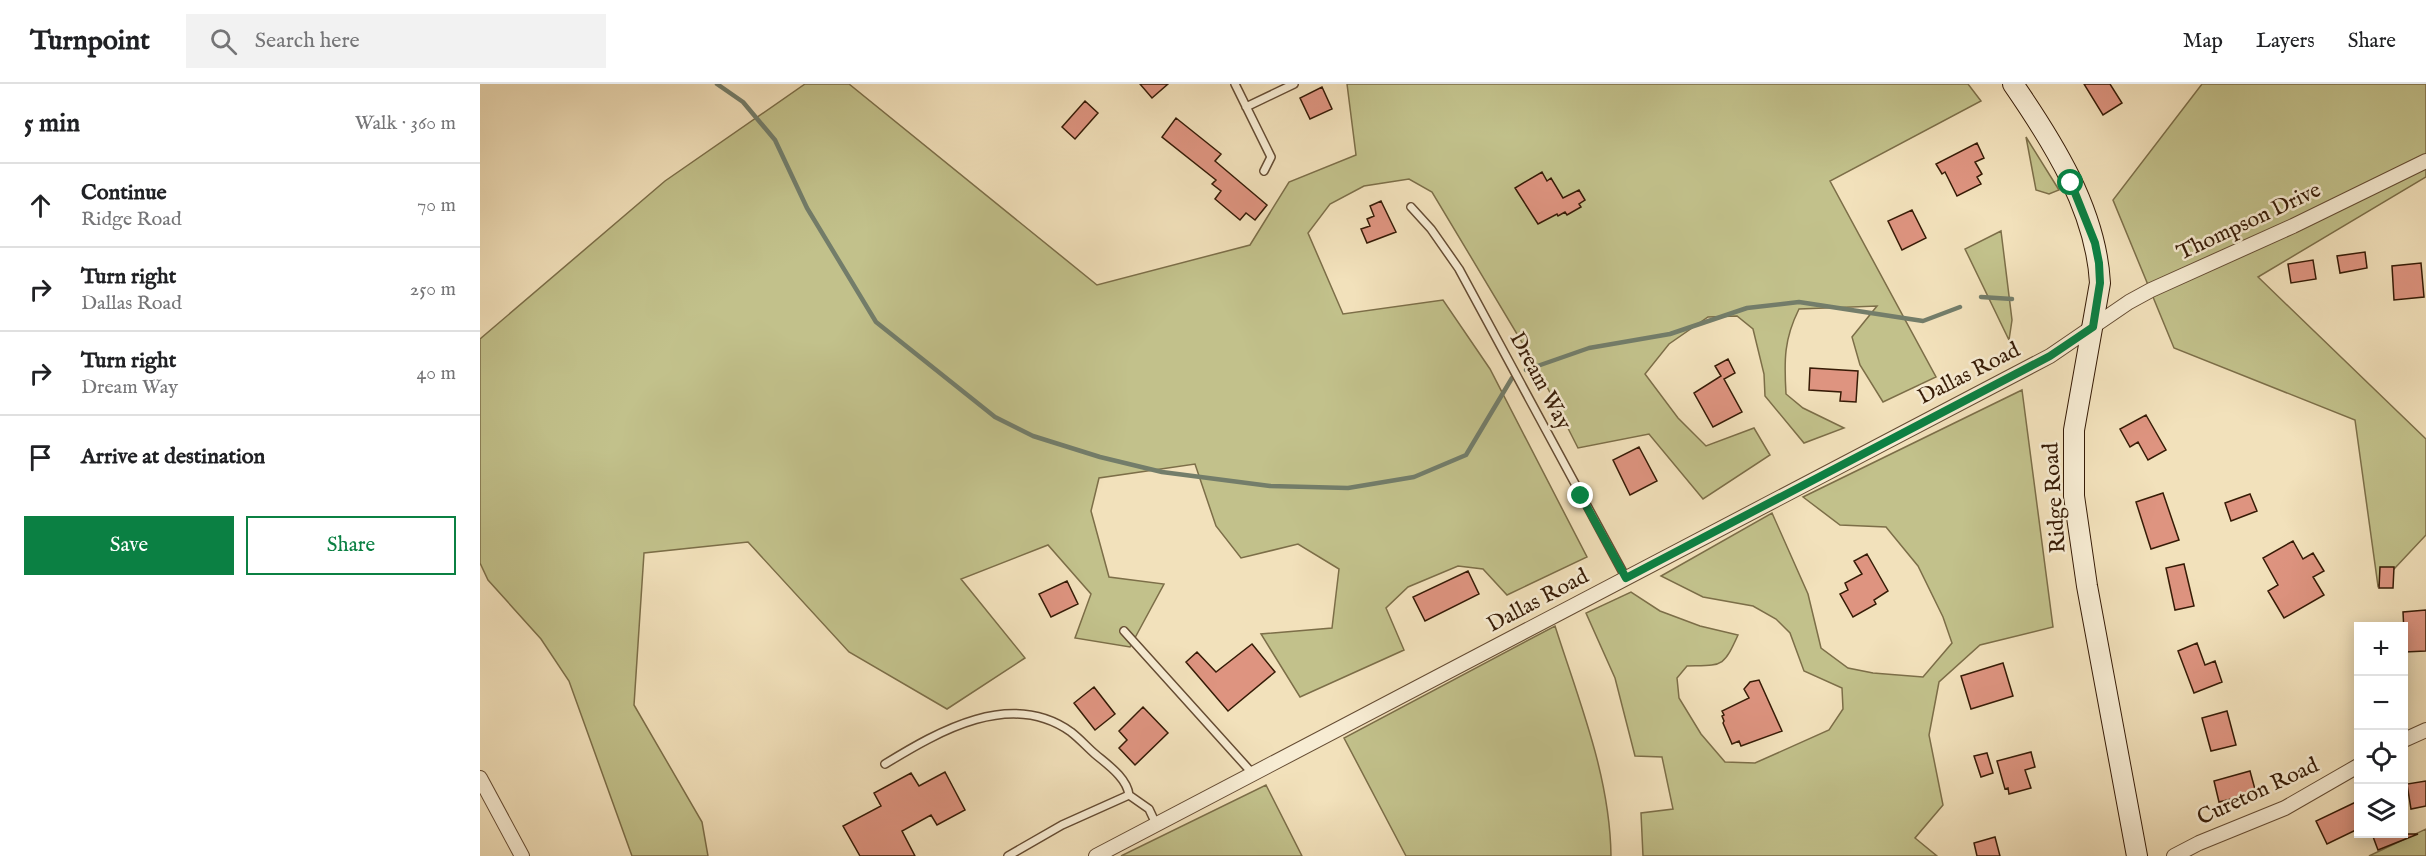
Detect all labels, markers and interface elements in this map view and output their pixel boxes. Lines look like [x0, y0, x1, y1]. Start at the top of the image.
search box [186, 14, 606, 68]
text: Turnpoint [30, 24, 150, 59]
icon: search [207, 25, 240, 58]
text: Search here [255, 27, 360, 55]
text: Map [2183, 28, 2223, 55]
text: Layers [2256, 28, 2315, 55]
text: Share [2348, 28, 2396, 55]
text: 5 min [24, 107, 80, 140]
text: Walk · 360 m [355, 111, 456, 136]
route start [2057, 169, 2083, 195]
street label: Thompson Drive [2172, 176, 2326, 268]
text: Continue [81, 179, 167, 207]
icon: ahead [24, 189, 57, 222]
text: 70 m [417, 193, 456, 218]
text: Ridge Road [81, 207, 182, 232]
text: Turn right [81, 263, 176, 291]
icon: right [24, 273, 57, 306]
text: 250 m [410, 277, 456, 302]
text: Dallas Road [81, 291, 182, 316]
street label: Dream Way [1503, 327, 1578, 435]
street label: Dallas Road [1913, 336, 2025, 412]
text: Turn right [81, 347, 176, 375]
icon: right [24, 357, 57, 390]
text: 40 m [417, 361, 456, 386]
text: Dream Way [81, 375, 178, 400]
icon: arrive [24, 441, 57, 474]
street label: Ridge Road [2037, 442, 2073, 554]
text: Arrive at destination [81, 443, 265, 471]
route end [1567, 482, 1593, 508]
button: Save [24, 516, 234, 575]
button: Share [246, 516, 456, 575]
street label: Dallas Road [1482, 562, 1594, 639]
map controls [2354, 622, 2408, 838]
button: + [2354, 622, 2408, 676]
button: − [2354, 676, 2408, 730]
button: locate [2354, 730, 2408, 784]
street label: Cureton Road [2193, 752, 2323, 832]
button: layers [2354, 784, 2408, 838]

